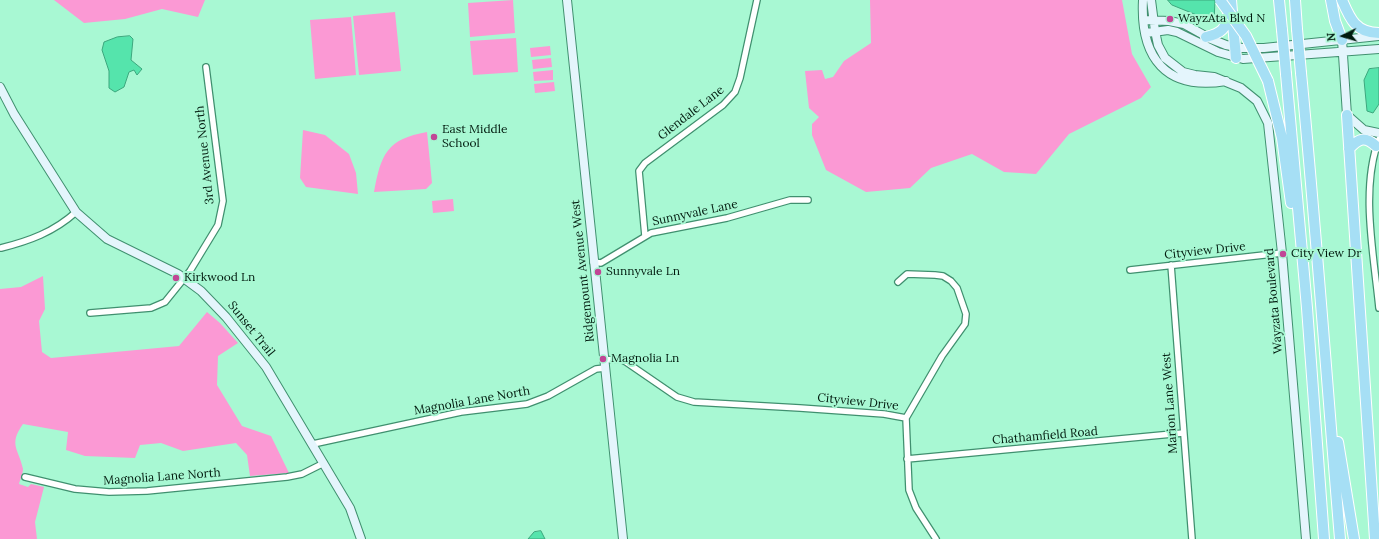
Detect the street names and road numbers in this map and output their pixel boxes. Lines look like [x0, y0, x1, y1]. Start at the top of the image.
street label: Glendale Lane [655, 83, 727, 143]
street label: 3rd Avenue North [193, 105, 217, 205]
street label: Sunnyvale Lane [651, 197, 739, 229]
street label: Ridgemount Avenue West [568, 199, 598, 343]
street label: Cityview Drive [1164, 240, 1246, 262]
street label: Wayzata Boulevard [1262, 248, 1286, 354]
street label: Sunset Trail [225, 299, 277, 359]
street label: Marion Lane West [1159, 352, 1181, 454]
street label: Magnolia Lane North [413, 384, 531, 418]
street label: Cityview Drive [817, 391, 899, 413]
street label: Chathamfield Road [992, 424, 1098, 448]
street label: Magnolia Lane North [103, 466, 221, 488]

